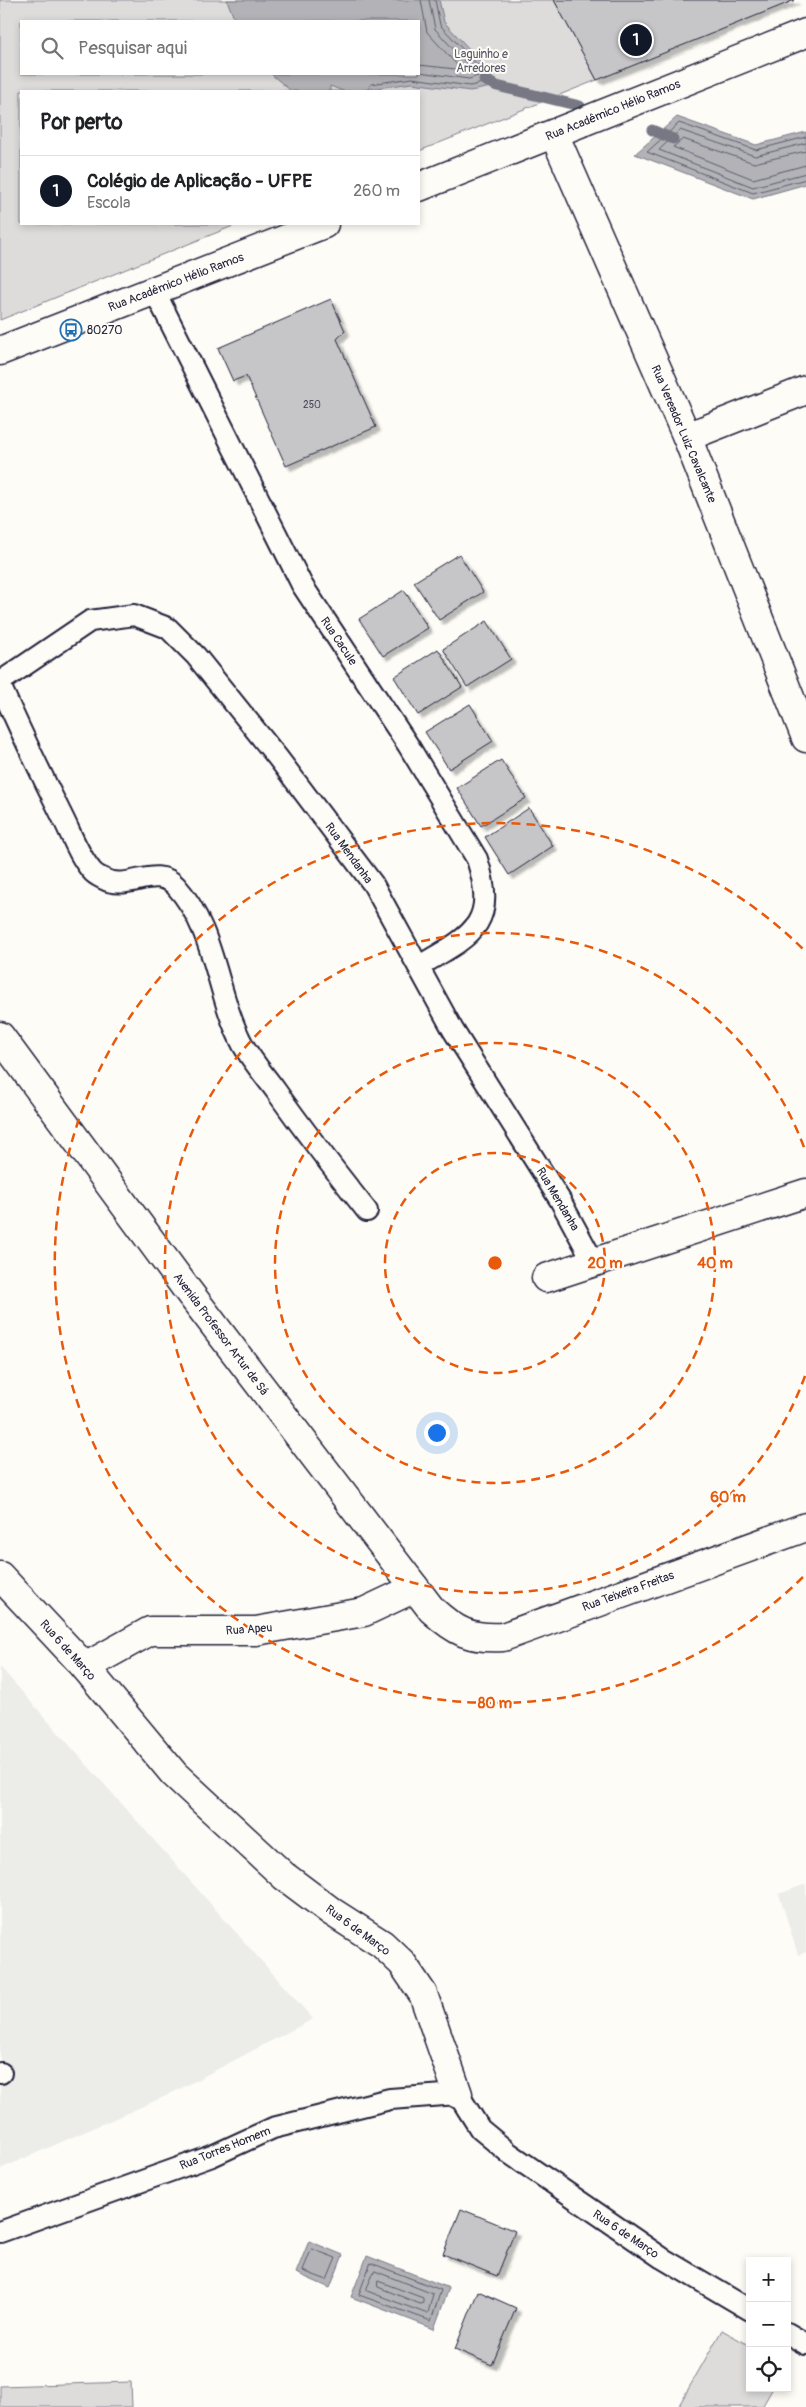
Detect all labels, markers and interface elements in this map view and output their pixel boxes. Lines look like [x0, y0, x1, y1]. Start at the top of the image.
search box [20, 20, 420, 75]
pin: 1 [620, 21, 652, 59]
icon: search [38, 34, 66, 62]
text: Pesquisar aqui [78, 36, 187, 60]
park label: Laguinho e Arredores [454, 47, 508, 76]
street label: Rua Acadêmico Hélio Ramos [544, 76, 683, 144]
text: Por perto [40, 109, 122, 136]
text: Colégio de Aplicação - UFPE [87, 169, 312, 193]
text: 1 [53, 181, 59, 201]
text: 260 m [353, 181, 400, 201]
text: Escola [87, 193, 130, 213]
street label: Rua Acadêmico Hélio Ramos [106, 249, 247, 315]
bus stop icon: 80270 [59, 318, 83, 342]
place label: 80270 [87, 323, 123, 338]
street label: Rua Vereador Luiz Cavalcante [648, 363, 719, 505]
house number: 250 [303, 399, 321, 411]
street label: Rua Cacule [317, 614, 360, 668]
street label: Rua Mendanha [322, 820, 376, 887]
street label: Rua Mendanha [533, 1165, 583, 1234]
centre of rings [486, 1254, 504, 1272]
text: 20 m [587, 1254, 623, 1273]
text: 40 m [697, 1254, 733, 1273]
street label: Avenida Professor Artur de Sá [170, 1270, 272, 1399]
your location [424, 1420, 450, 1446]
text: 60 m [710, 1488, 746, 1507]
street label: Rua Teixeira Freitas [580, 1568, 677, 1615]
street label: Rua 6 de Março [36, 1617, 99, 1684]
street label: Rua Apeu [225, 1620, 273, 1639]
text: 80 m [478, 1694, 512, 1713]
street label: Rua 6 de Março [322, 1902, 393, 1959]
street label: Rua Torres Homem [178, 2123, 273, 2174]
street label: Rua 6 de Março [590, 2207, 662, 2262]
map controls [746, 2257, 791, 2392]
button: + [746, 2257, 791, 2302]
button: − [746, 2302, 791, 2347]
button: locate [746, 2347, 791, 2392]

